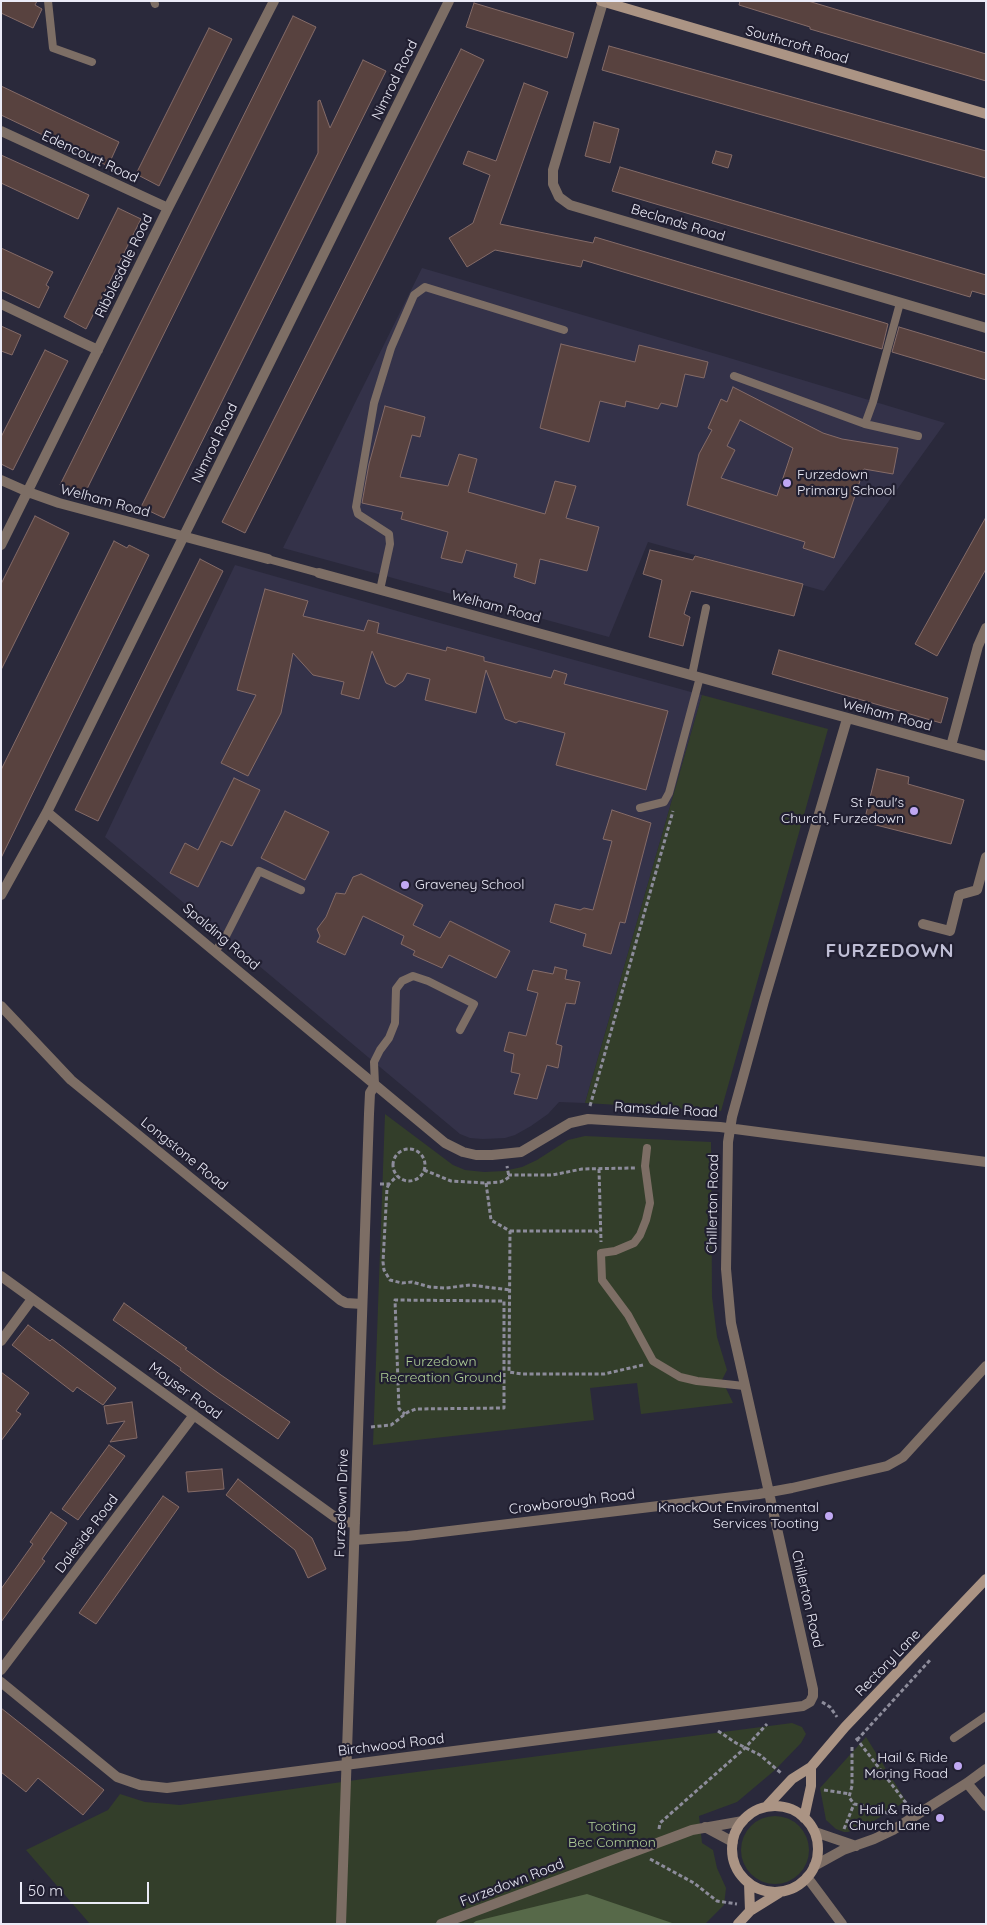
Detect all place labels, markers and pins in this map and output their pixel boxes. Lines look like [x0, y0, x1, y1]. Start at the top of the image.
place label: Furzedown Primary School [797, 467, 895, 500]
marker: Furzedown Primary School [781, 477, 793, 489]
place label: St Paul's Church, Furzedown [781, 795, 904, 828]
marker: St Paul's Church, Furzedown [908, 805, 920, 817]
place label: Graveney School [415, 877, 524, 893]
marker: Graveney School [399, 879, 411, 891]
place label: KnockOut Environmental Services Tooting [658, 1500, 819, 1532]
marker: KnockOut Environmental Services Tooting [823, 1510, 835, 1522]
place label: Hail & Ride Moring Road [864, 1750, 948, 1782]
marker: Hail & Ride Moring Road [952, 1760, 964, 1772]
place label: Hail & Ride Church Lane [849, 1802, 930, 1834]
marker: Hail & Ride Church Lane [934, 1812, 946, 1824]

